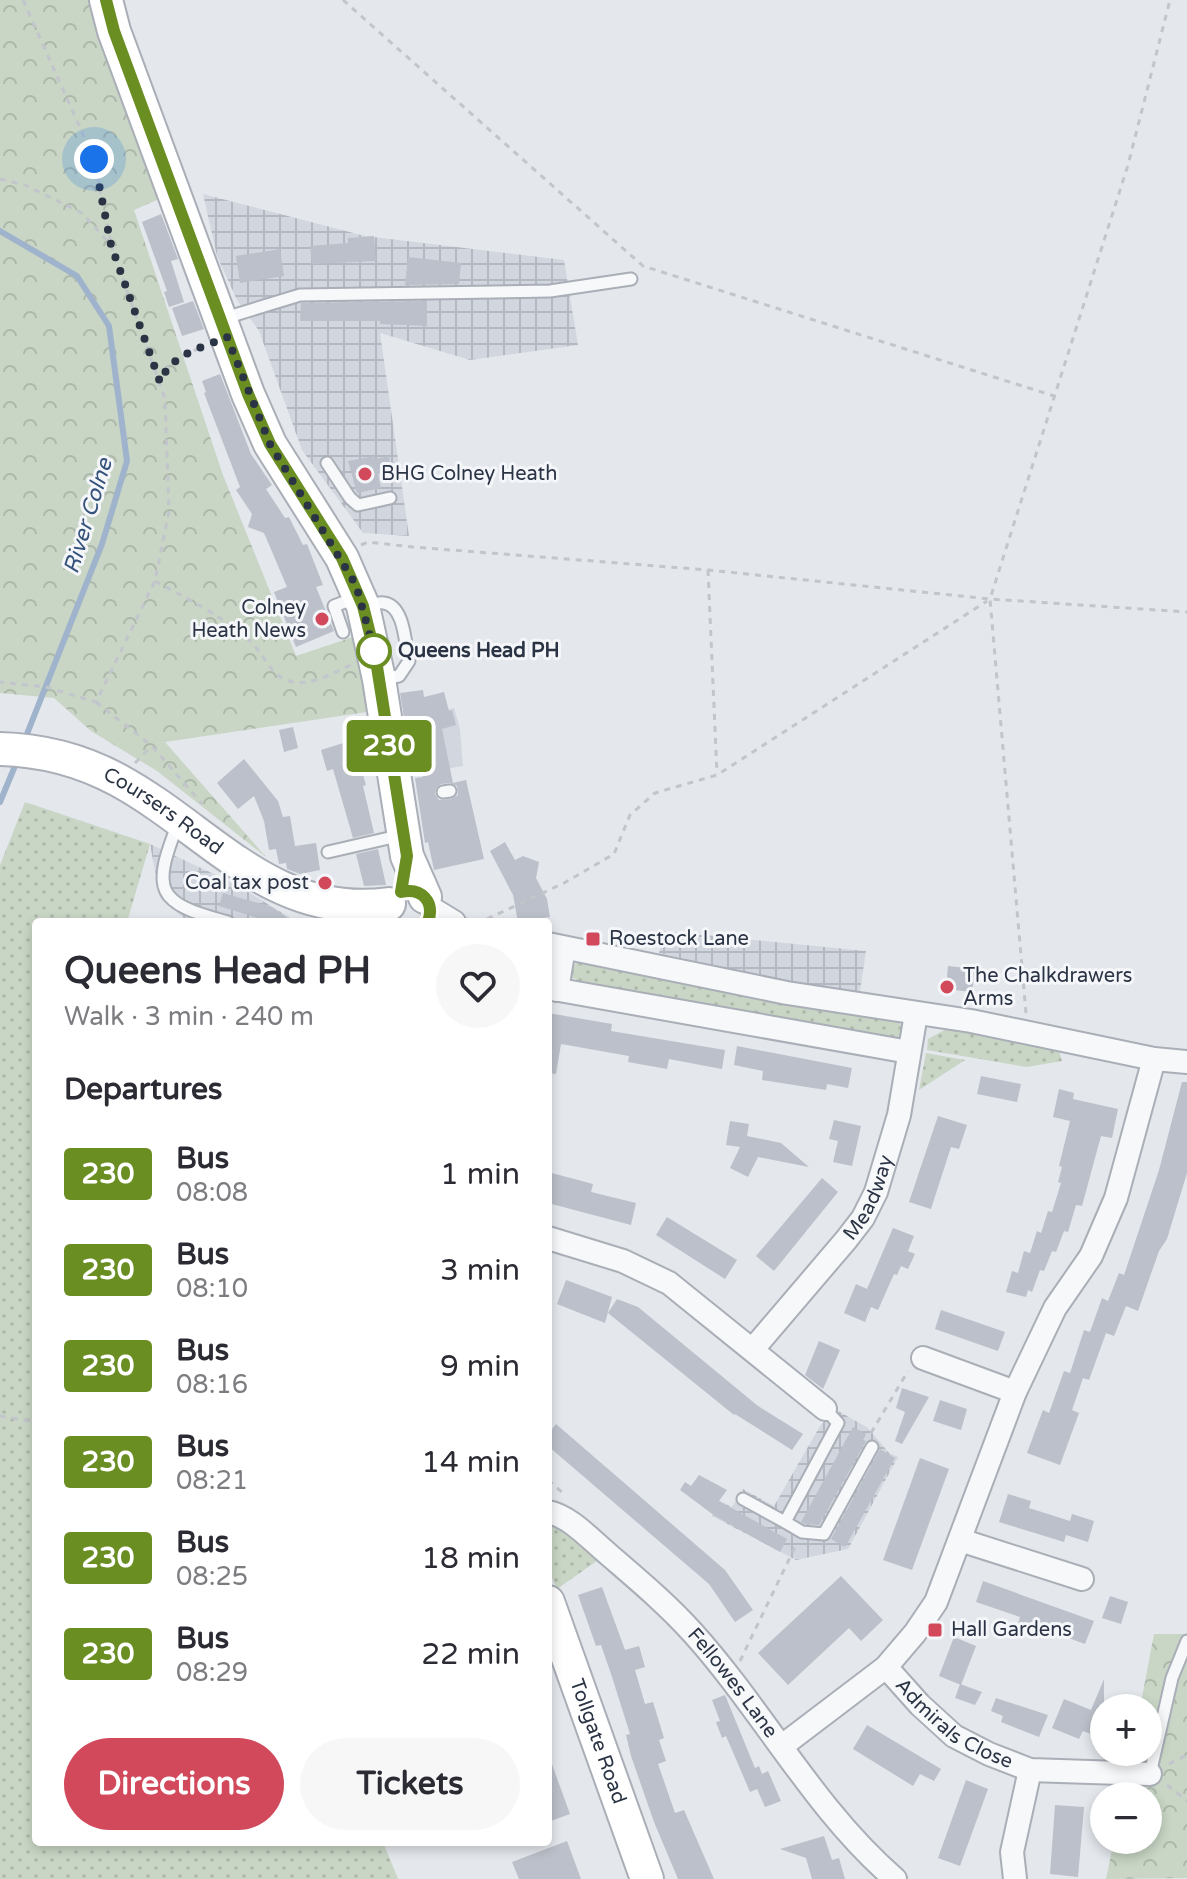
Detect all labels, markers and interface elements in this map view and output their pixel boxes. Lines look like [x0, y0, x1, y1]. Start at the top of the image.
your location [74, 139, 114, 179]
water label: River Colne [58, 454, 118, 577]
place label: BHG Colney Heath [381, 462, 557, 486]
marker: BHG Colney Heath [356, 465, 374, 483]
place label: Colney Heath News [191, 596, 306, 643]
marker: Colney Heath News [313, 610, 331, 628]
marker: Queens Head PH [357, 634, 391, 668]
place label: Queens Head PH [398, 639, 560, 663]
line badge: 230 [343, 720, 435, 772]
text: 230 [363, 729, 415, 763]
street label: Coursers Road [99, 763, 228, 860]
place label: Coal tax post [185, 871, 309, 895]
marker: Coal tax post [316, 874, 334, 892]
place label: Roestock Lane [609, 927, 749, 951]
marker: Roestock Lane [584, 930, 602, 948]
button: heart [436, 944, 520, 1028]
text: Queens Head PH [64, 948, 371, 994]
place label: The Chalkdrawers Arms [963, 964, 1132, 1011]
marker: The Chalkdrawers Arms [938, 978, 956, 996]
text: Walk · 3 min · 240 m [64, 1001, 314, 1032]
text: Departures [64, 1071, 222, 1108]
text: Bus [176, 1140, 229, 1177]
street label: Meadway [838, 1152, 898, 1245]
text: 1 min [440, 1156, 520, 1193]
text: 230 [82, 1157, 134, 1191]
text: 08:08 [176, 1177, 248, 1208]
text: Bus [176, 1236, 229, 1273]
text: 3 min [440, 1252, 520, 1289]
text: 230 [82, 1253, 134, 1287]
text: 08:10 [176, 1273, 248, 1304]
text: Bus [176, 1332, 229, 1369]
text: 9 min [440, 1348, 520, 1385]
text: 230 [82, 1349, 134, 1383]
text: 08:16 [176, 1369, 248, 1400]
text: Bus [176, 1428, 229, 1465]
text: 14 min [421, 1444, 520, 1481]
text: 230 [82, 1445, 134, 1479]
text: 08:21 [176, 1465, 248, 1496]
text: Bus [176, 1524, 229, 1561]
text: 18 min [421, 1540, 520, 1577]
text: 230 [82, 1541, 134, 1575]
text: 08:25 [176, 1561, 248, 1592]
place label: Hall Gardens [951, 1618, 1072, 1642]
text: Bus [176, 1620, 229, 1657]
marker: Hall Gardens [926, 1621, 944, 1639]
street label: Fellowes Lane [682, 1623, 783, 1743]
text: 22 min [421, 1636, 520, 1673]
text: 230 [82, 1637, 134, 1671]
text: 08:29 [176, 1657, 248, 1688]
street label: Admirals Close [890, 1673, 1016, 1774]
street label: Tollgate Road [564, 1676, 631, 1807]
map controls [1090, 1694, 1162, 1854]
button: + [1090, 1694, 1162, 1766]
button: Directions [64, 1738, 284, 1830]
button: Tickets [300, 1738, 520, 1830]
button: − [1090, 1782, 1162, 1854]

